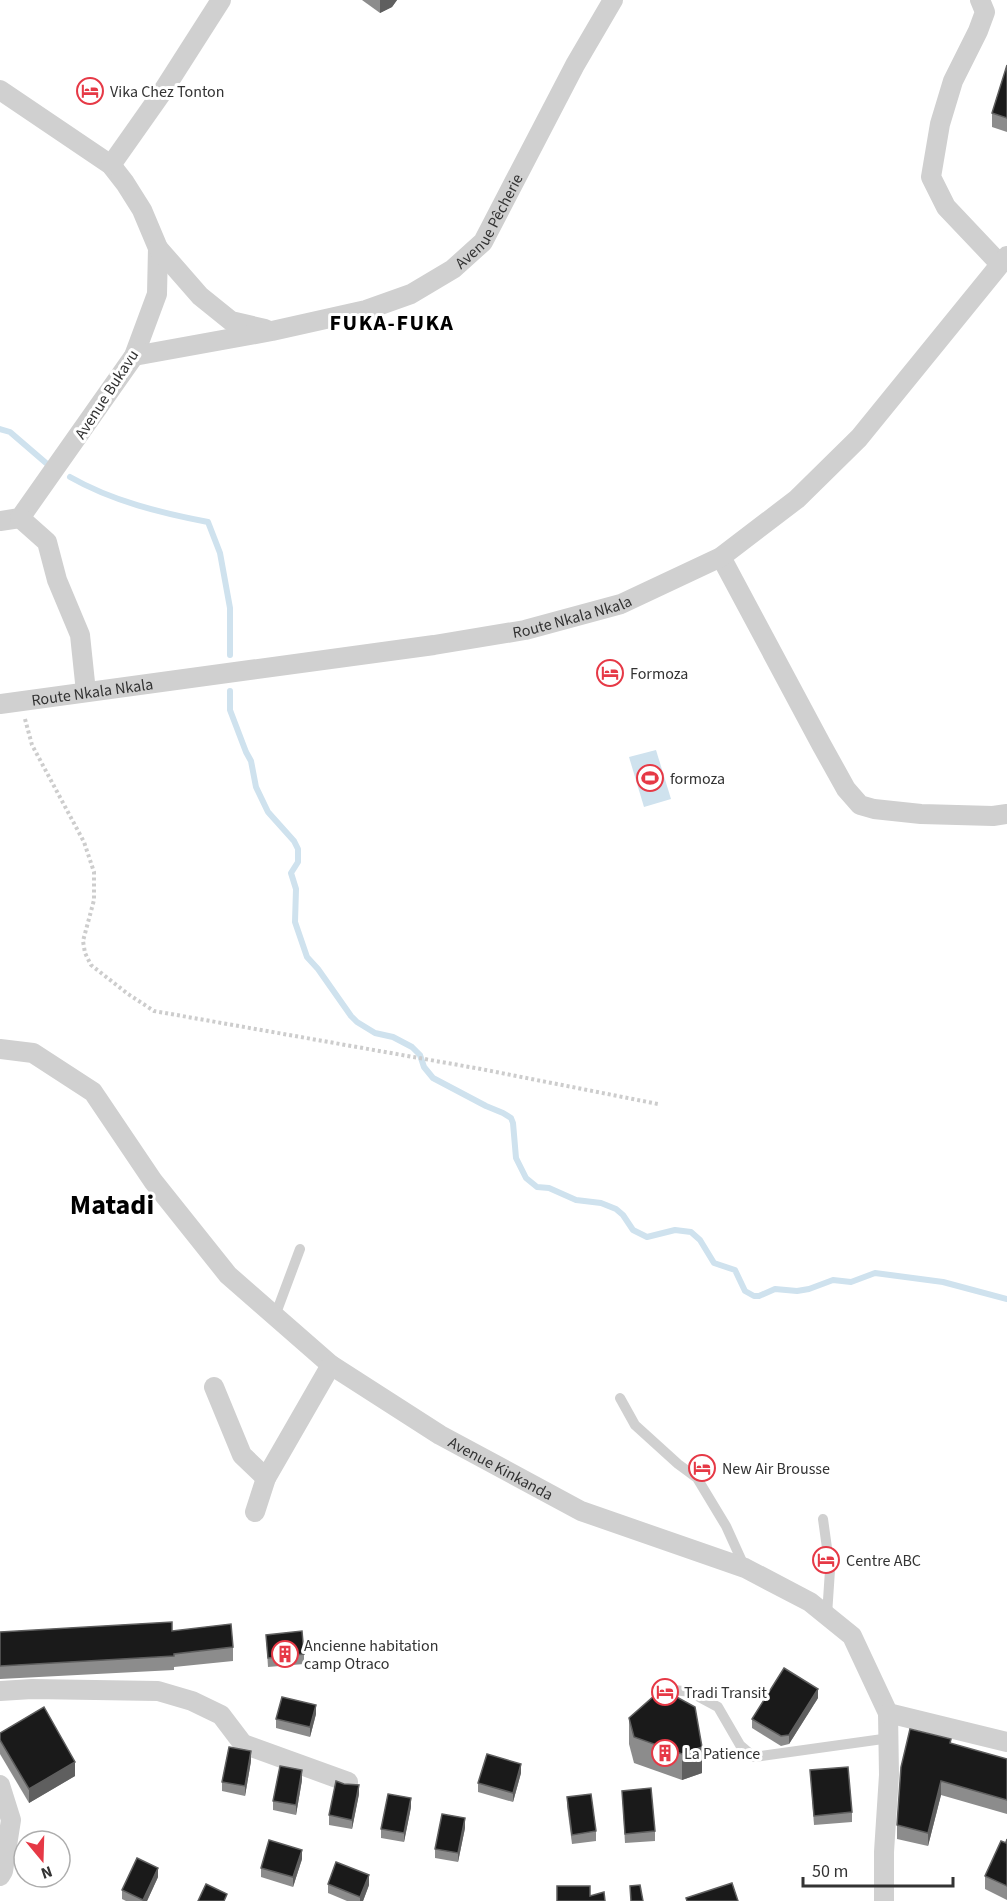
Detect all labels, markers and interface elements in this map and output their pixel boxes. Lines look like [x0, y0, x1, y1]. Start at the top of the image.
hotel icon: Vika Chez Tonton [75, 76, 105, 106]
place label: Vika Chez Tonton [110, 81, 225, 103]
street label: Avenue Pêcherie [450, 170, 529, 274]
district label: FUKA-FUKA [330, 307, 454, 339]
street label: Avenue Bukavu [70, 346, 144, 444]
street label: Route Nkala Nkala [511, 590, 636, 644]
hotel icon: Formoza [595, 658, 625, 688]
place label: Formoza [630, 663, 688, 685]
street label: Route Nkala Nkala [30, 673, 155, 712]
sports icon: formoza [635, 763, 665, 793]
place label: formoza [670, 768, 725, 790]
district label: Matadi [70, 1185, 154, 1225]
street label: Avenue Kinkanda [444, 1432, 557, 1506]
hotel icon: New Air Brousse [687, 1453, 717, 1483]
place label: New Air Brousse [722, 1458, 830, 1480]
hotel icon: Centre ABC [811, 1545, 841, 1575]
place label: Centre ABC [846, 1550, 921, 1572]
place label: Ancienne habitation camp Otraco [304, 1635, 438, 1675]
building icon: Ancienne habitation camp Otraco [270, 1639, 300, 1669]
hotel icon: Tradi Transit [650, 1677, 680, 1707]
place label: Tradi Transit [684, 1682, 768, 1704]
building icon: La Patience [650, 1738, 680, 1768]
place label: La Patience [684, 1743, 760, 1765]
north arrow [12, 1829, 72, 1889]
scale bar [803, 1850, 953, 1888]
text: 50 m [812, 1859, 848, 1884]
text: N [38, 1860, 55, 1884]

